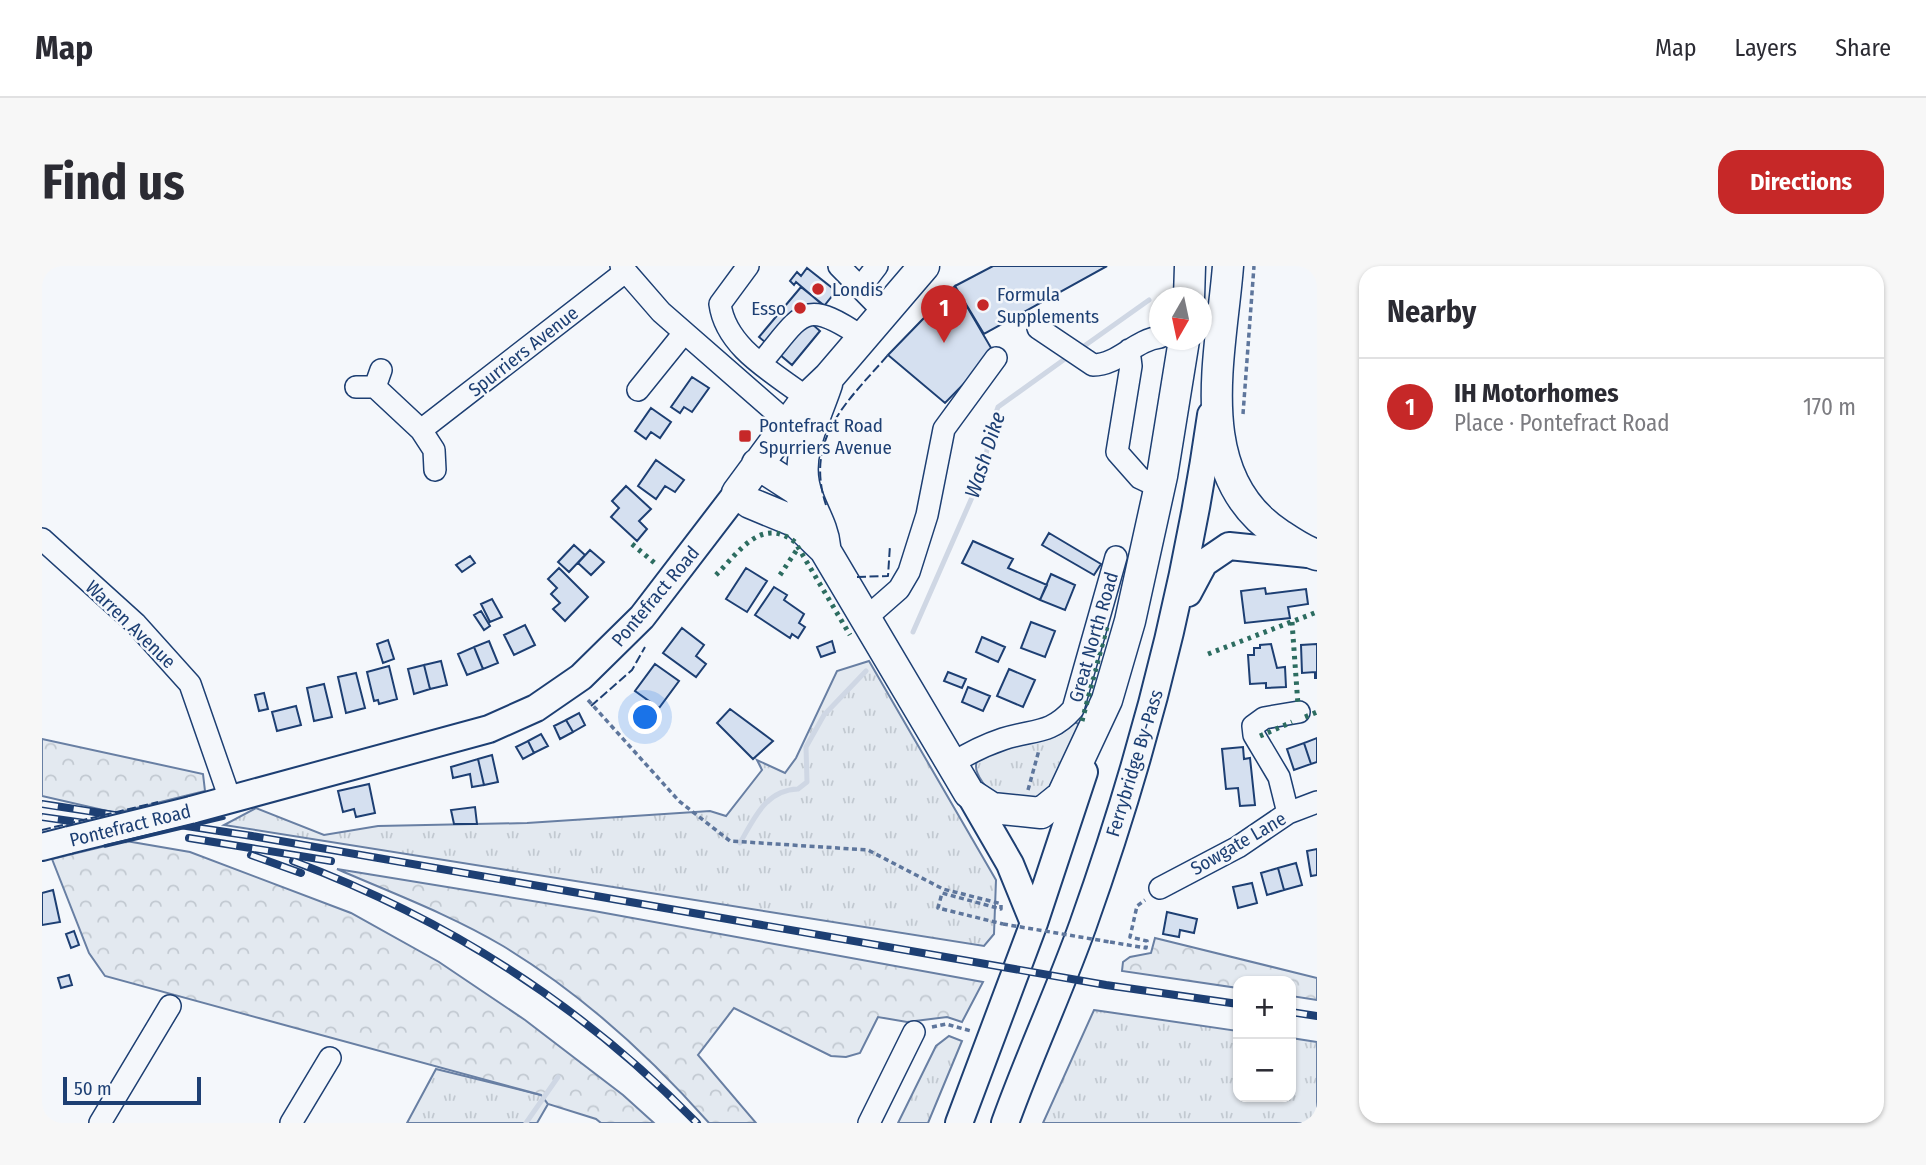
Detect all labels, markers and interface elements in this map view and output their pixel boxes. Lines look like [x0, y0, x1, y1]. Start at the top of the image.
text: Map [35, 28, 93, 68]
text: Map [1655, 34, 1697, 62]
text: Layers [1735, 34, 1797, 62]
text: Share [1835, 34, 1891, 62]
button: Directions [1718, 150, 1884, 214]
text: Find us [42, 153, 185, 212]
place label: Londis [832, 278, 883, 301]
marker: Londis [810, 281, 826, 297]
place label: Formula Supplements [997, 283, 1099, 328]
pin: 1 [921, 285, 967, 343]
north arrow [1149, 287, 1212, 350]
text: Nearby [1387, 294, 1476, 330]
place label: Esso [751, 297, 786, 320]
marker: Formula Supplements [975, 297, 991, 313]
marker: Esso [792, 300, 808, 316]
street label: Spurriers Avenue [464, 301, 583, 401]
text: IH Motorhomes [1454, 378, 1619, 409]
text: 1 [1405, 393, 1415, 421]
text: 170 m [1803, 393, 1856, 421]
water label: Wash Dike [959, 409, 1011, 501]
text: Place · Pontefract Road [1454, 409, 1670, 437]
place label: Pontefract Road Spurriers Avenue [759, 414, 892, 459]
marker: Pontefract Road Spurriers Avenue [737, 428, 753, 444]
street label: Pontefract Road [607, 541, 704, 651]
street label: Great North Road [1064, 569, 1123, 705]
street label: Warren Avenue [81, 576, 181, 673]
street label: Ferrybridge By-Pass [1101, 687, 1168, 840]
your location [628, 700, 662, 734]
street label: Pontefract Road [67, 799, 193, 852]
street label: Sowgate Lane [1186, 807, 1290, 880]
map controls [1233, 976, 1296, 1102]
button: + [1233, 976, 1296, 1039]
button: − [1233, 1039, 1296, 1102]
scale bar [63, 1074, 201, 1106]
text: 50 m [74, 1077, 112, 1100]

